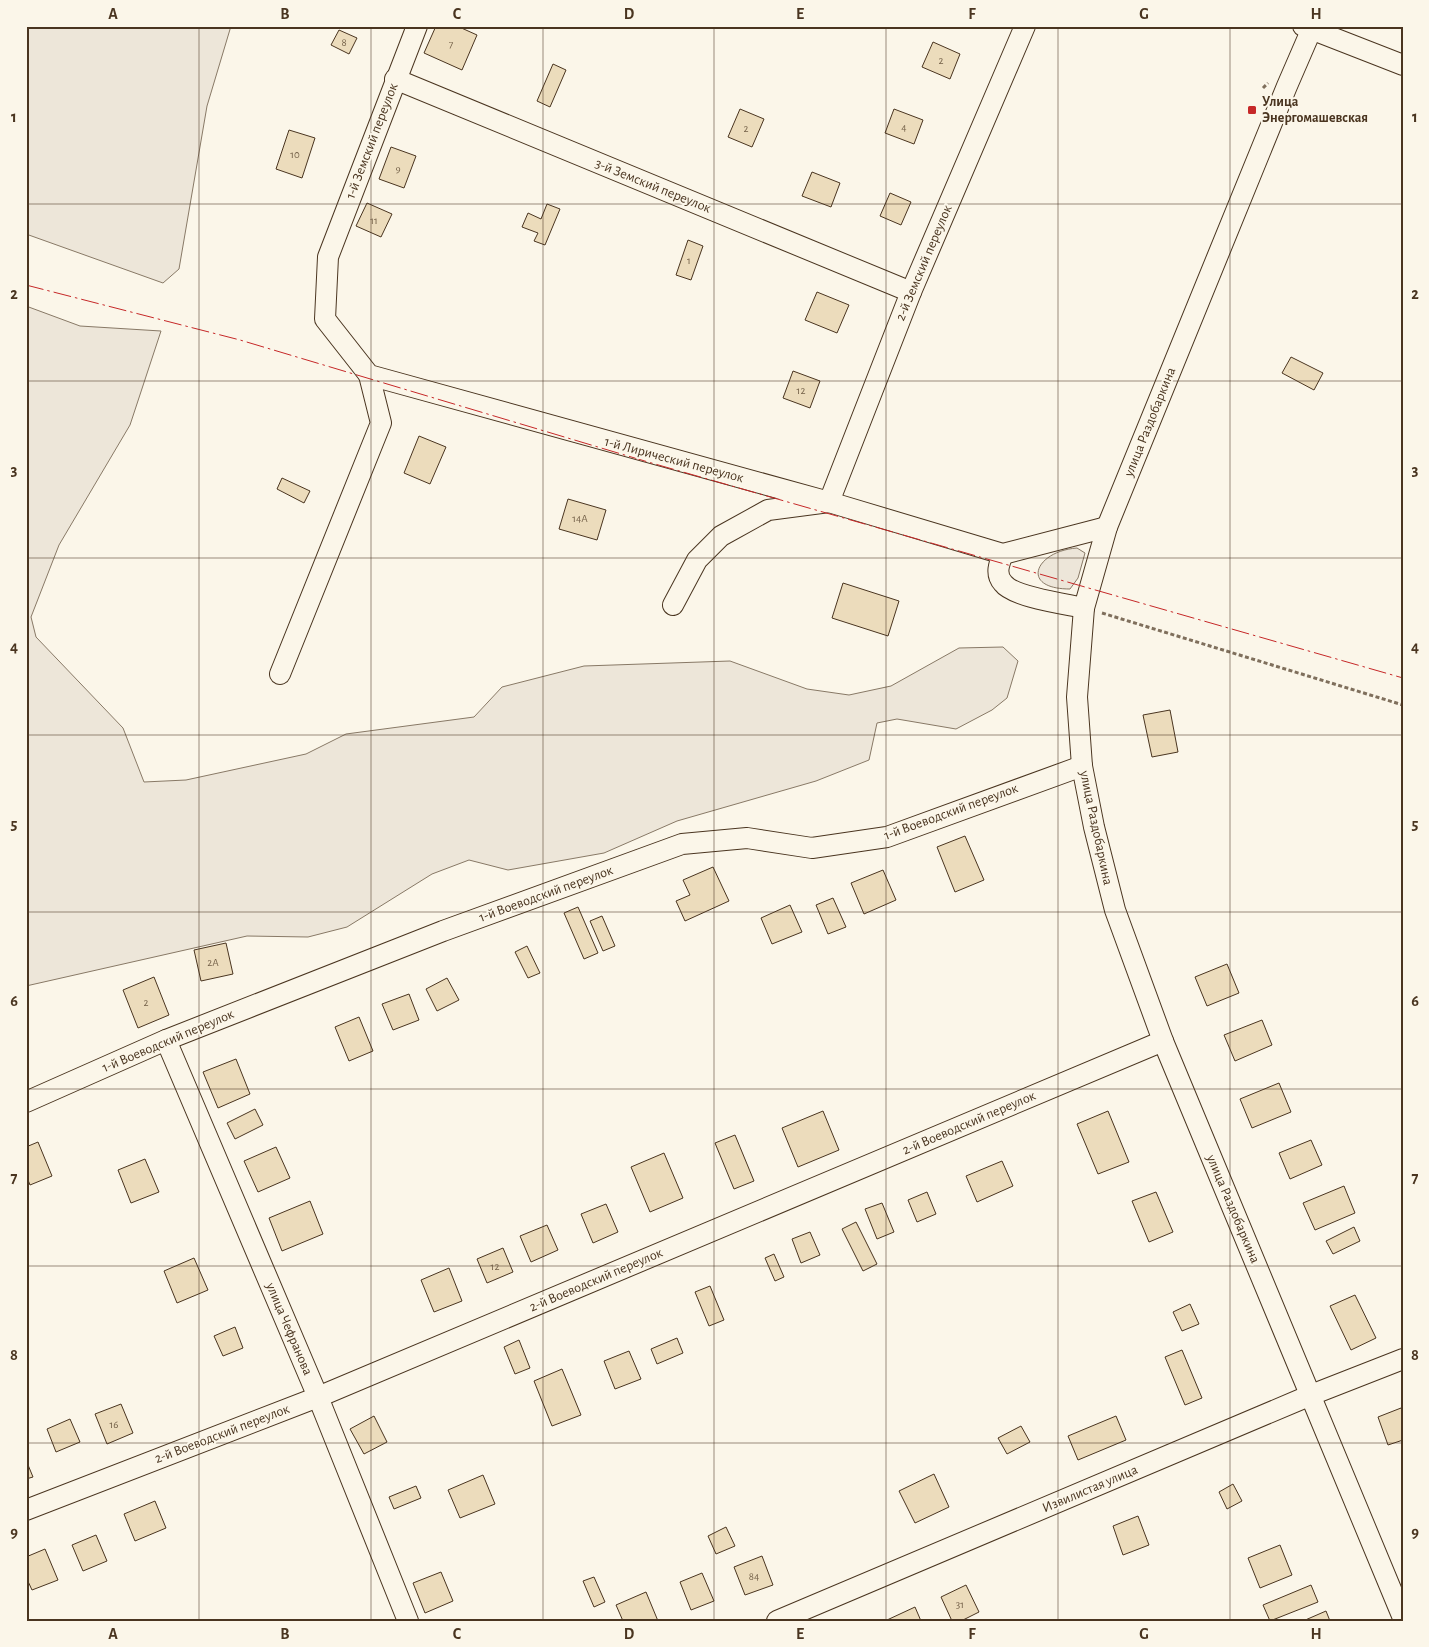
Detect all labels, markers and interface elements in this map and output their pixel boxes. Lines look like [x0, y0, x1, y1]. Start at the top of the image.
text: A [108, 6, 118, 22]
text: B [280, 6, 290, 22]
text: C [453, 6, 462, 22]
text: D [624, 6, 635, 22]
text: E [796, 6, 804, 22]
text: F [968, 6, 976, 22]
text: G [1139, 6, 1149, 22]
text: H [1310, 6, 1322, 22]
house number: 8 [341, 37, 347, 48]
house number: 7 [449, 39, 454, 50]
house number: 2 [938, 55, 944, 66]
street label: 1-й Земский переулок [344, 81, 401, 201]
place label: Улица Энергомашевская [1262, 95, 1368, 125]
marker: Улица Энергомашевская [1246, 104, 1258, 116]
text: 1 [11, 109, 17, 125]
text: 1 [1412, 109, 1418, 125]
house number: 4 [901, 122, 907, 133]
house number: 2 [743, 123, 749, 134]
house number: 10 [290, 149, 300, 160]
street label: 3-й Земский переулок [593, 156, 713, 216]
house number: 9 [395, 163, 401, 174]
street label: 2-й Земский переулок [893, 203, 955, 323]
house number: 11 [370, 215, 378, 226]
house number: 1 [687, 255, 691, 266]
text: 2 [10, 286, 18, 302]
text: 2 [1411, 286, 1419, 302]
street label: улица Раздобаркина [1121, 365, 1179, 480]
house number: 12 [797, 385, 805, 396]
street label: 1-й Лирический переулок [603, 435, 746, 485]
text: 3 [11, 462, 18, 478]
text: 3 [1412, 462, 1419, 478]
house number: 14А [572, 513, 588, 524]
text: 4 [10, 639, 18, 655]
text: 4 [1411, 639, 1419, 655]
street label: улица Раздобаркина [1077, 769, 1115, 887]
street label: 1-й Воеводский переулок [882, 781, 1020, 843]
text: 5 [11, 816, 18, 832]
text: 5 [1412, 816, 1419, 832]
street label: 1-й Воеводский переулок [477, 863, 615, 925]
house number: 2А [207, 957, 219, 968]
text: 6 [10, 993, 18, 1009]
text: 6 [1411, 993, 1419, 1009]
house number: 2 [143, 997, 149, 1008]
street label: 1-й Воеводский переулок [100, 1007, 236, 1075]
street label: 2-й Воеводский переулок [900, 1088, 1038, 1157]
street label: улица Раздобаркина [1203, 1152, 1262, 1266]
text: 7 [11, 1170, 18, 1186]
text: 7 [1412, 1170, 1419, 1186]
street label: 2-й Воеводский переулок [527, 1245, 665, 1314]
house number: 12 [491, 1261, 499, 1272]
street label: улица Чефранова [263, 1280, 315, 1378]
text: 8 [10, 1347, 18, 1363]
text: 8 [1411, 1347, 1419, 1363]
street label: 2-й Воеводский переулок [153, 1402, 292, 1466]
house number: 16 [110, 1419, 118, 1430]
street label: Извилистая улица [1040, 1462, 1140, 1515]
text: 9 [10, 1524, 18, 1540]
text: 9 [1411, 1524, 1419, 1540]
house number: 84 [749, 1571, 759, 1582]
house number: 31 [956, 1599, 964, 1610]
text: A [108, 1626, 118, 1642]
text: B [280, 1626, 290, 1642]
text: C [453, 1626, 462, 1642]
text: D [624, 1626, 635, 1642]
text: E [796, 1626, 804, 1642]
text: F [968, 1626, 976, 1642]
text: G [1139, 1626, 1149, 1642]
text: H [1310, 1626, 1322, 1642]

